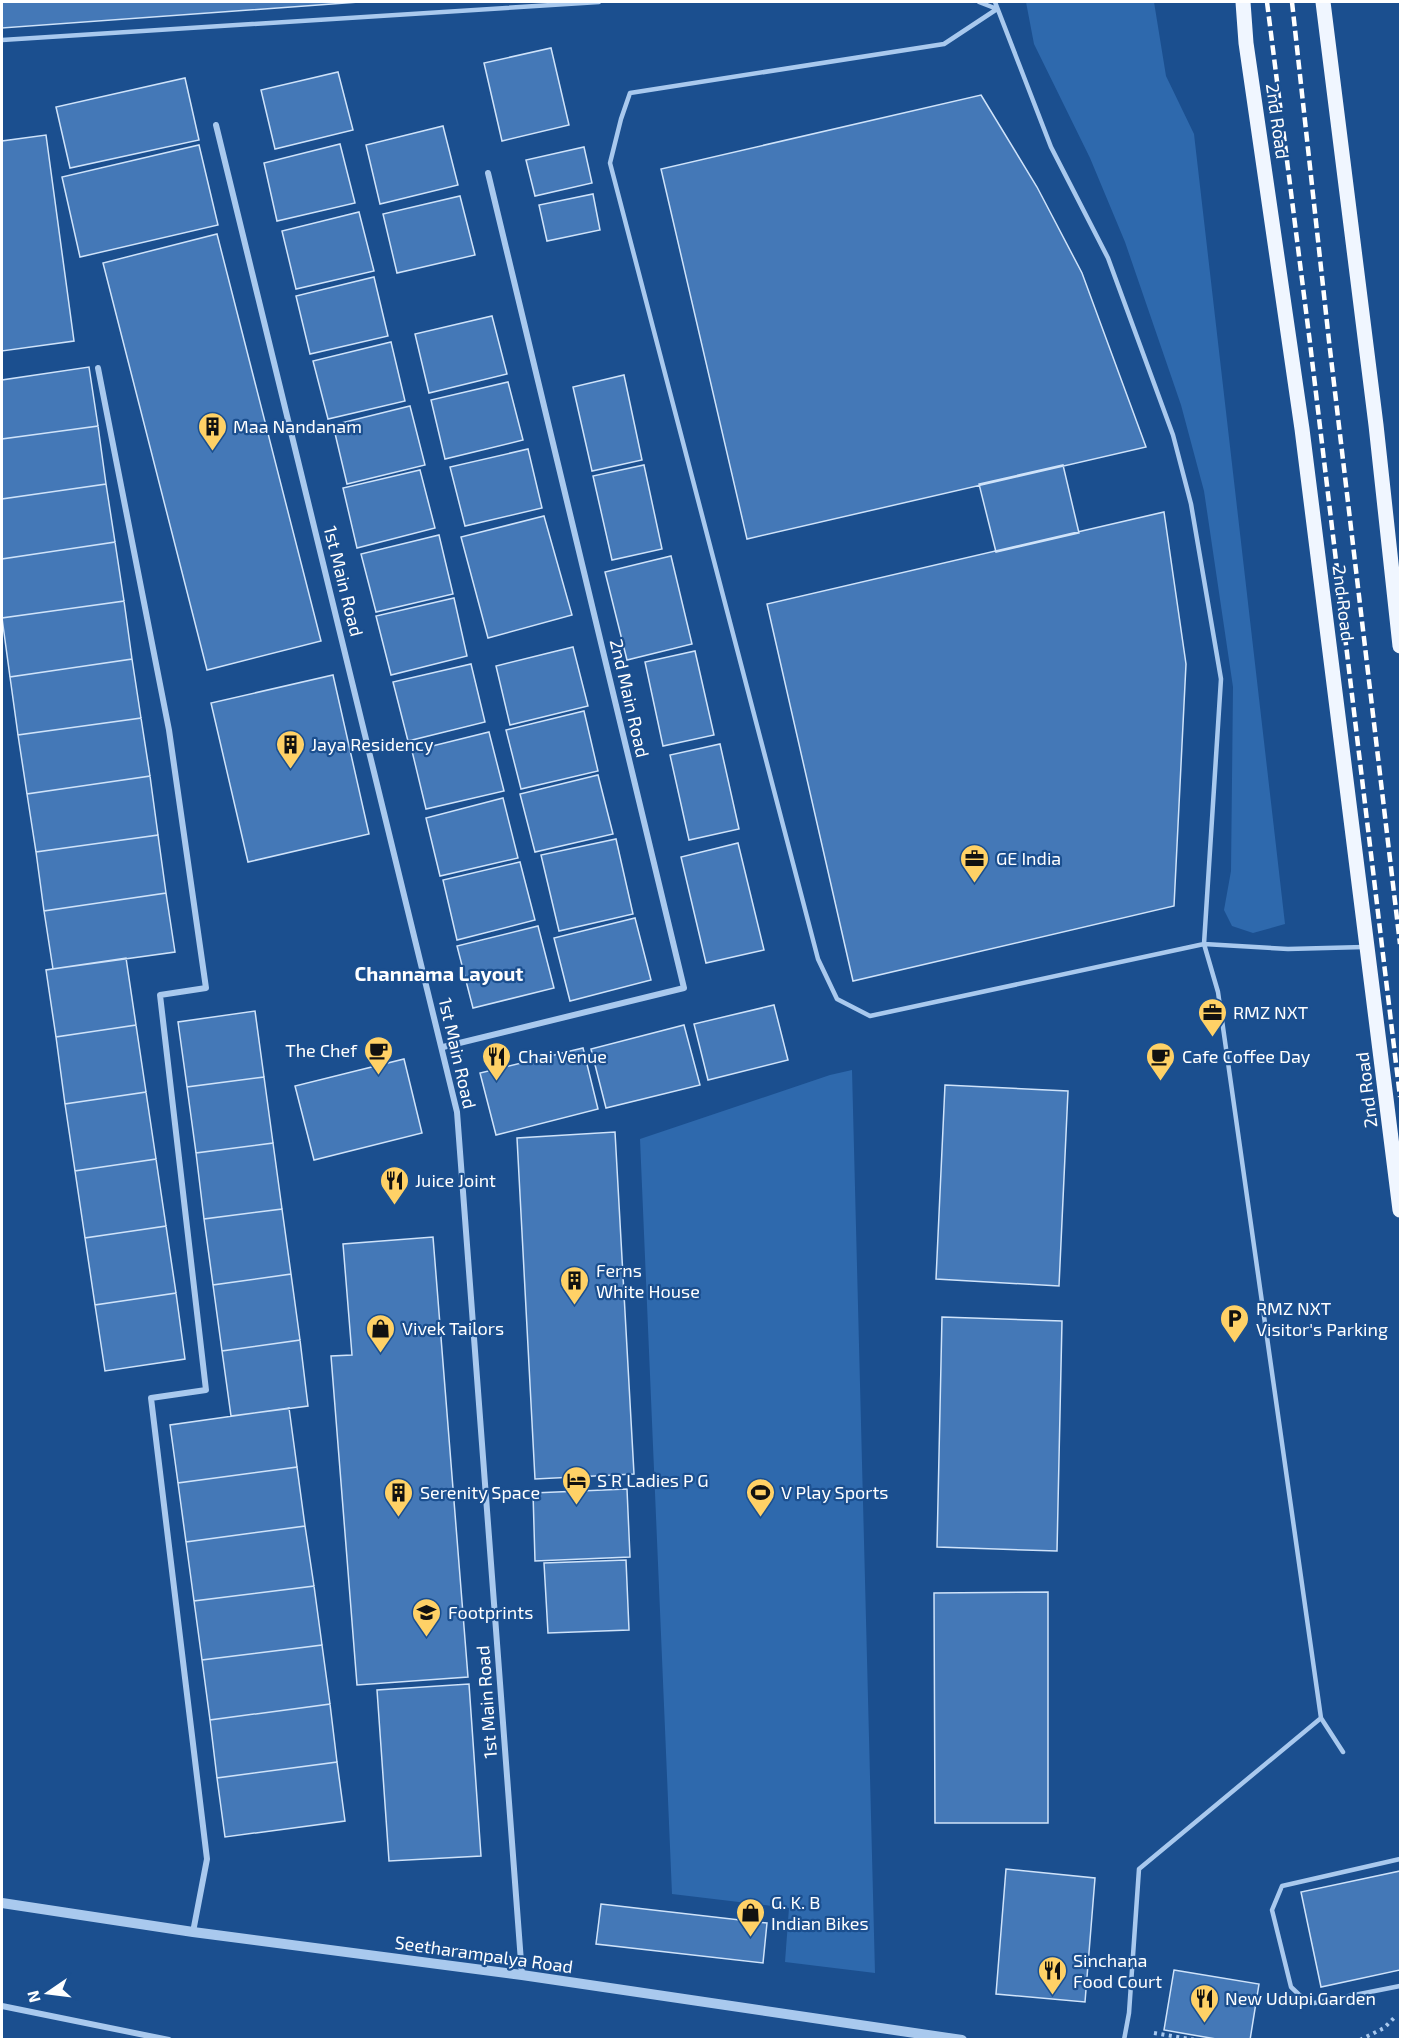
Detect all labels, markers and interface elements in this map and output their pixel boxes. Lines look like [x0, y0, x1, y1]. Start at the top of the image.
street label: 2nd Road [1262, 82, 1294, 160]
building icon: Maa Nandanam [196, 410, 228, 452]
place label: Maa Nandanam [233, 415, 362, 437]
street label: 1st Main Road [320, 523, 368, 639]
street label: 2nd Road [1328, 564, 1360, 642]
street label: 2nd Main Road [606, 637, 654, 759]
building icon: Jaya Residency [274, 728, 306, 770]
place label: Jaya Residency [311, 733, 434, 755]
office icon: GE India [959, 842, 991, 884]
place label: GE India [996, 847, 1061, 869]
district label: Channama Layout [355, 961, 524, 986]
street label: 1st Main Road [435, 995, 481, 1111]
office icon: RMZ NXT [1196, 996, 1228, 1038]
place label: RMZ NXT [1233, 1001, 1309, 1023]
cafe icon: The Chef [362, 1034, 394, 1076]
place label: The Chef [285, 1039, 358, 1061]
restaurant icon: Chai Venue [481, 1040, 513, 1082]
cafe icon: Cafe Coffee Day [1145, 1040, 1177, 1082]
place label: Chai Venue [518, 1045, 607, 1067]
place label: Cafe Coffee Day [1182, 1045, 1311, 1067]
street label: 2nd Road [1350, 1051, 1382, 1129]
restaurant icon: Juice Joint [378, 1164, 410, 1206]
place label: Juice Joint [415, 1169, 496, 1191]
place label: Ferns White House [596, 1259, 700, 1302]
building icon: Ferns White House [559, 1264, 591, 1306]
place label: RMZ NXT Visitor's Parking [1256, 1297, 1388, 1340]
parking icon: RMZ NXT Visitor's Parking [1219, 1302, 1251, 1344]
shop icon: Vivek Tailors [365, 1312, 397, 1354]
place label: Vivek Tailors [402, 1317, 504, 1339]
hotel icon: S R Ladies P G [560, 1464, 592, 1506]
place label: S R Ladies P G [597, 1469, 709, 1491]
building icon: Serenity Space [383, 1476, 415, 1518]
sports icon: V Play Sports [744, 1476, 776, 1518]
place label: Serenity Space [420, 1481, 540, 1503]
place label: V Play Sports [781, 1481, 889, 1503]
school or university icon: Footprints [411, 1596, 443, 1638]
place label: Footprints [448, 1601, 533, 1623]
street label: 1st Main Road [471, 1645, 501, 1759]
place label: G. K. B Indian Bikes [771, 1891, 869, 1934]
shop icon: G. K. B Indian Bikes [734, 1896, 766, 1938]
street label: Seetharampalya Road [394, 1931, 574, 1977]
place label: Sinchana Food Court [1073, 1949, 1162, 1992]
restaurant icon: Sinchana Food Court [1036, 1954, 1068, 1996]
north arrow [18, 1963, 78, 2023]
restaurant icon: New Udupi Garden [1188, 1982, 1220, 2024]
place label: New Udupi Garden [1225, 1987, 1376, 2009]
text: N [22, 1989, 44, 2005]

